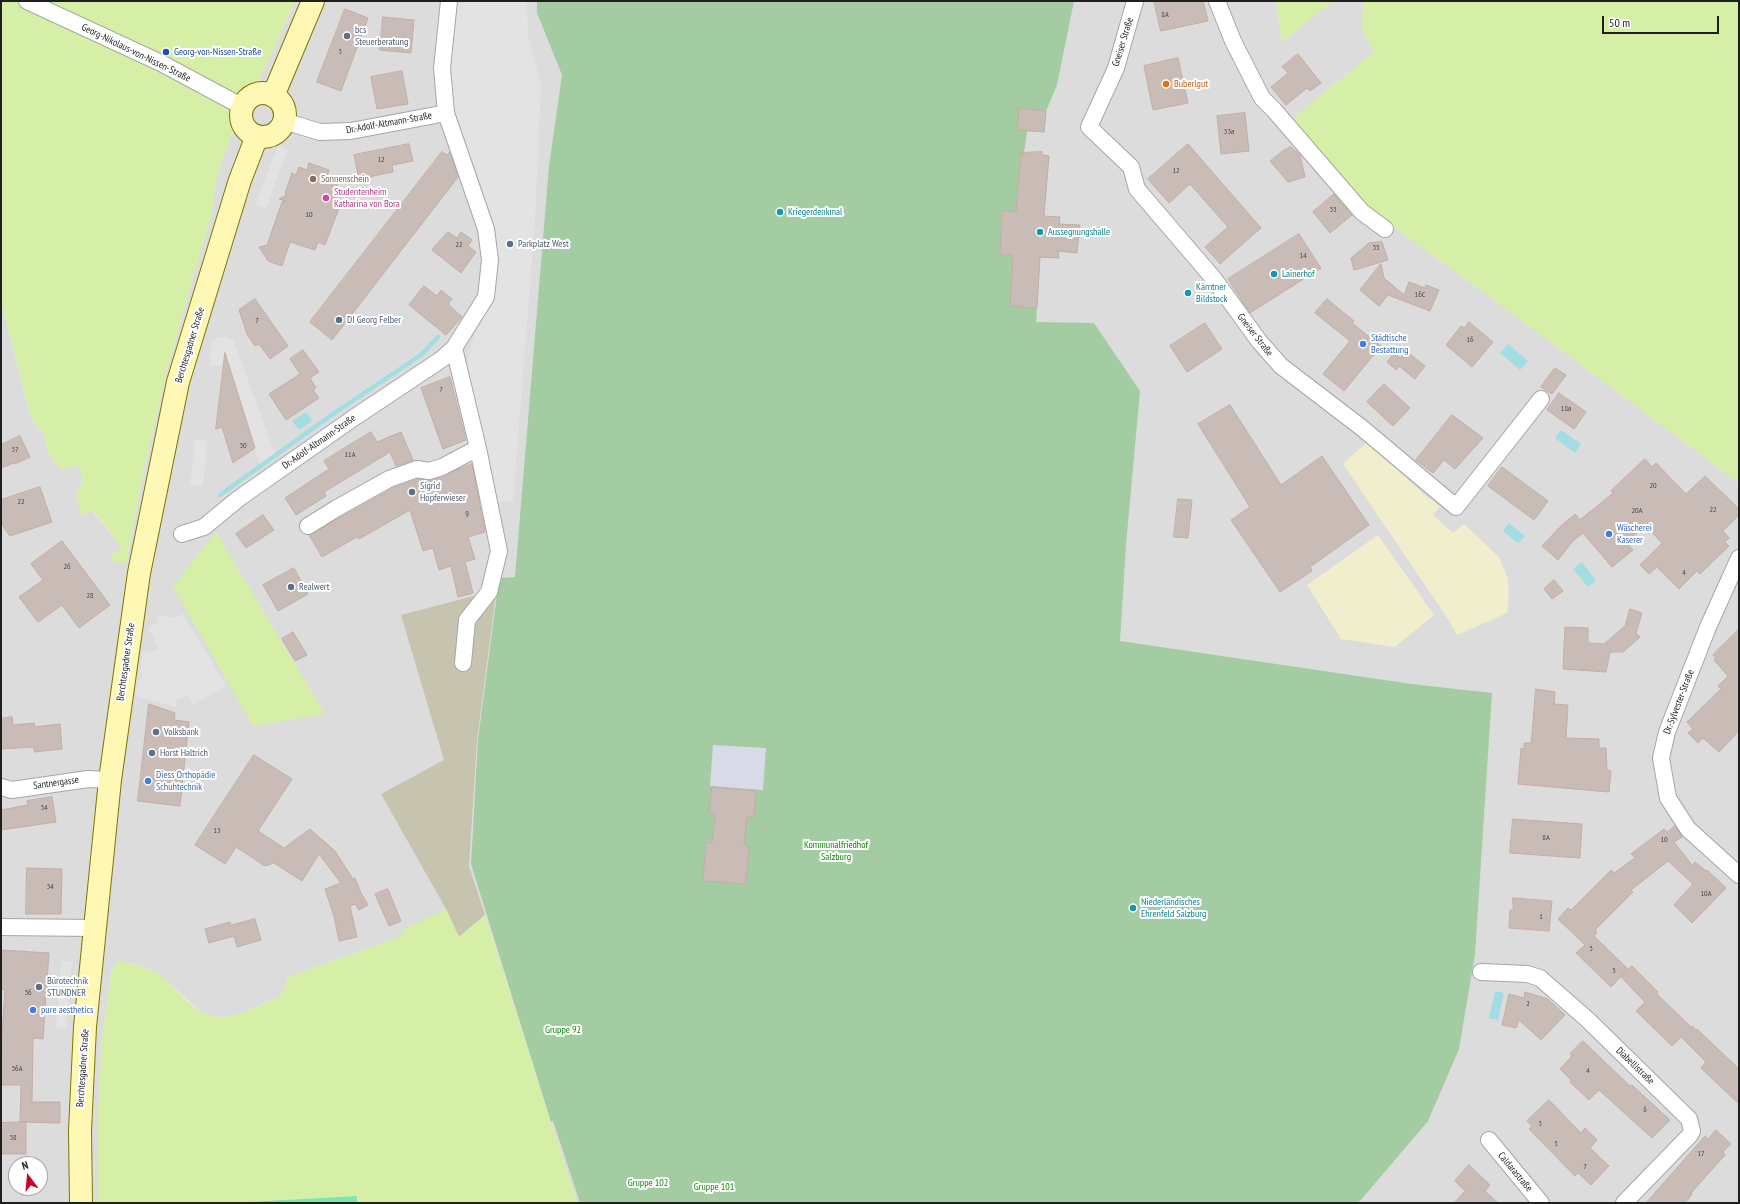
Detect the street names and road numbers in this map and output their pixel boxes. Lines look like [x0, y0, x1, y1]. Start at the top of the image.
street label: Gneiser Straße [1110, 16, 1136, 68]
street label: Georg-Nikolaus-von-Nissen-Straße [79, 21, 193, 85]
street label: Dr.-Adolf-Altmann-Straße [345, 110, 433, 136]
street label: Berchtesgadner Straße [173, 306, 207, 384]
street label: Gneiser Straße [1235, 311, 1275, 359]
street label: Dr.-Adolf-Altmann-Straße [280, 412, 358, 472]
street label: Berchtesgadner Straße [115, 622, 137, 702]
street label: Dr.-Sylvester-Straße [1661, 668, 1697, 736]
street label: Santnergasse [32, 774, 80, 792]
street label: Berchtesgadner Straße [74, 1028, 92, 1108]
street label: Diabellistraße [1613, 1045, 1657, 1087]
street label: Caldarastraße [1495, 1150, 1535, 1194]

